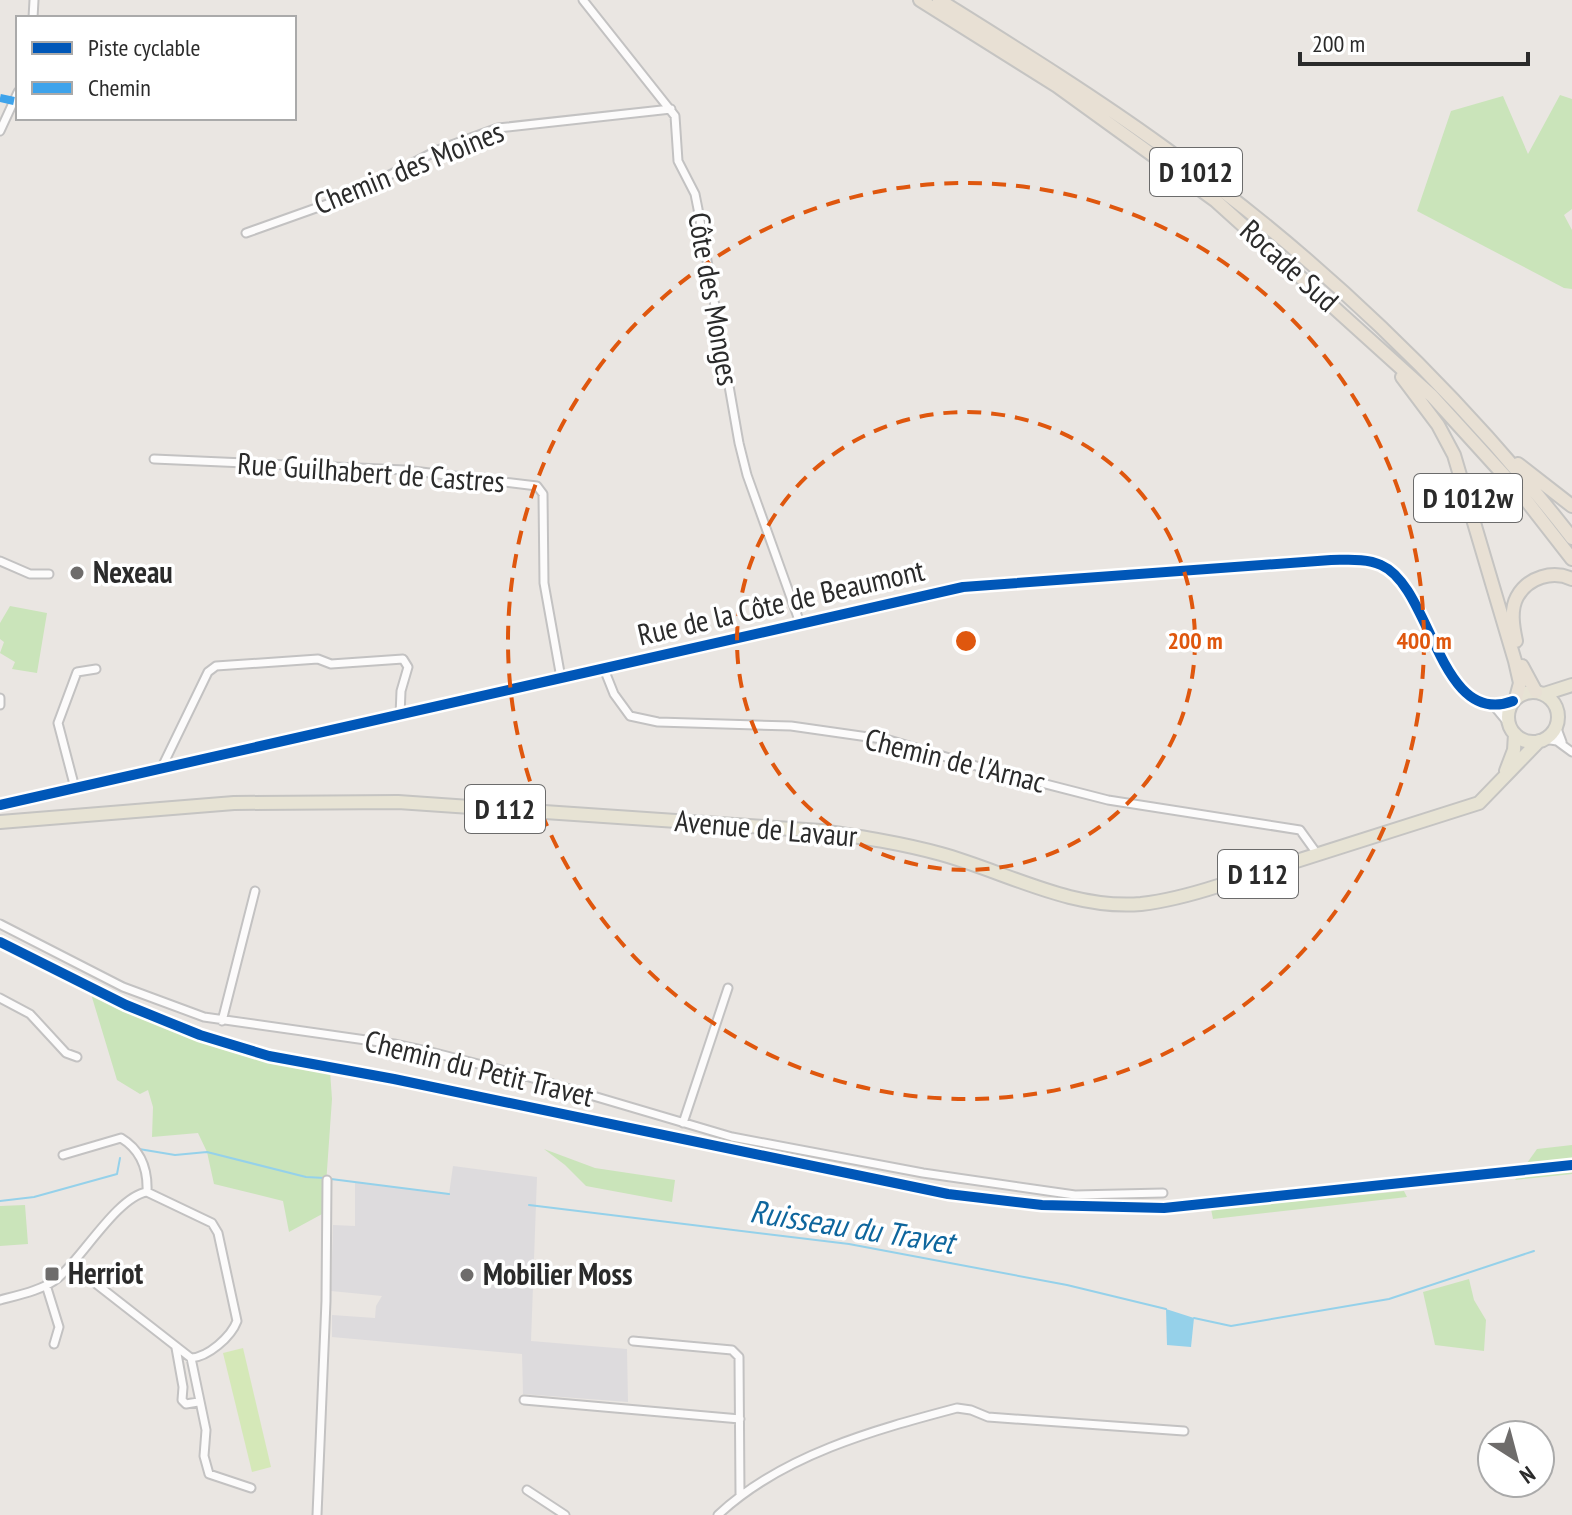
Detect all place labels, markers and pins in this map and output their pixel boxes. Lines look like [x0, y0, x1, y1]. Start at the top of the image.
place label: Nexeau [93, 552, 173, 591]
marker: Nexeau [68, 564, 86, 582]
centre of rings [952, 627, 980, 655]
place label: Herriot [68, 1253, 144, 1292]
place label: Mobilier Moss [483, 1254, 632, 1293]
marker: Herriot [43, 1265, 61, 1283]
marker: Mobilier Moss [458, 1266, 476, 1284]

